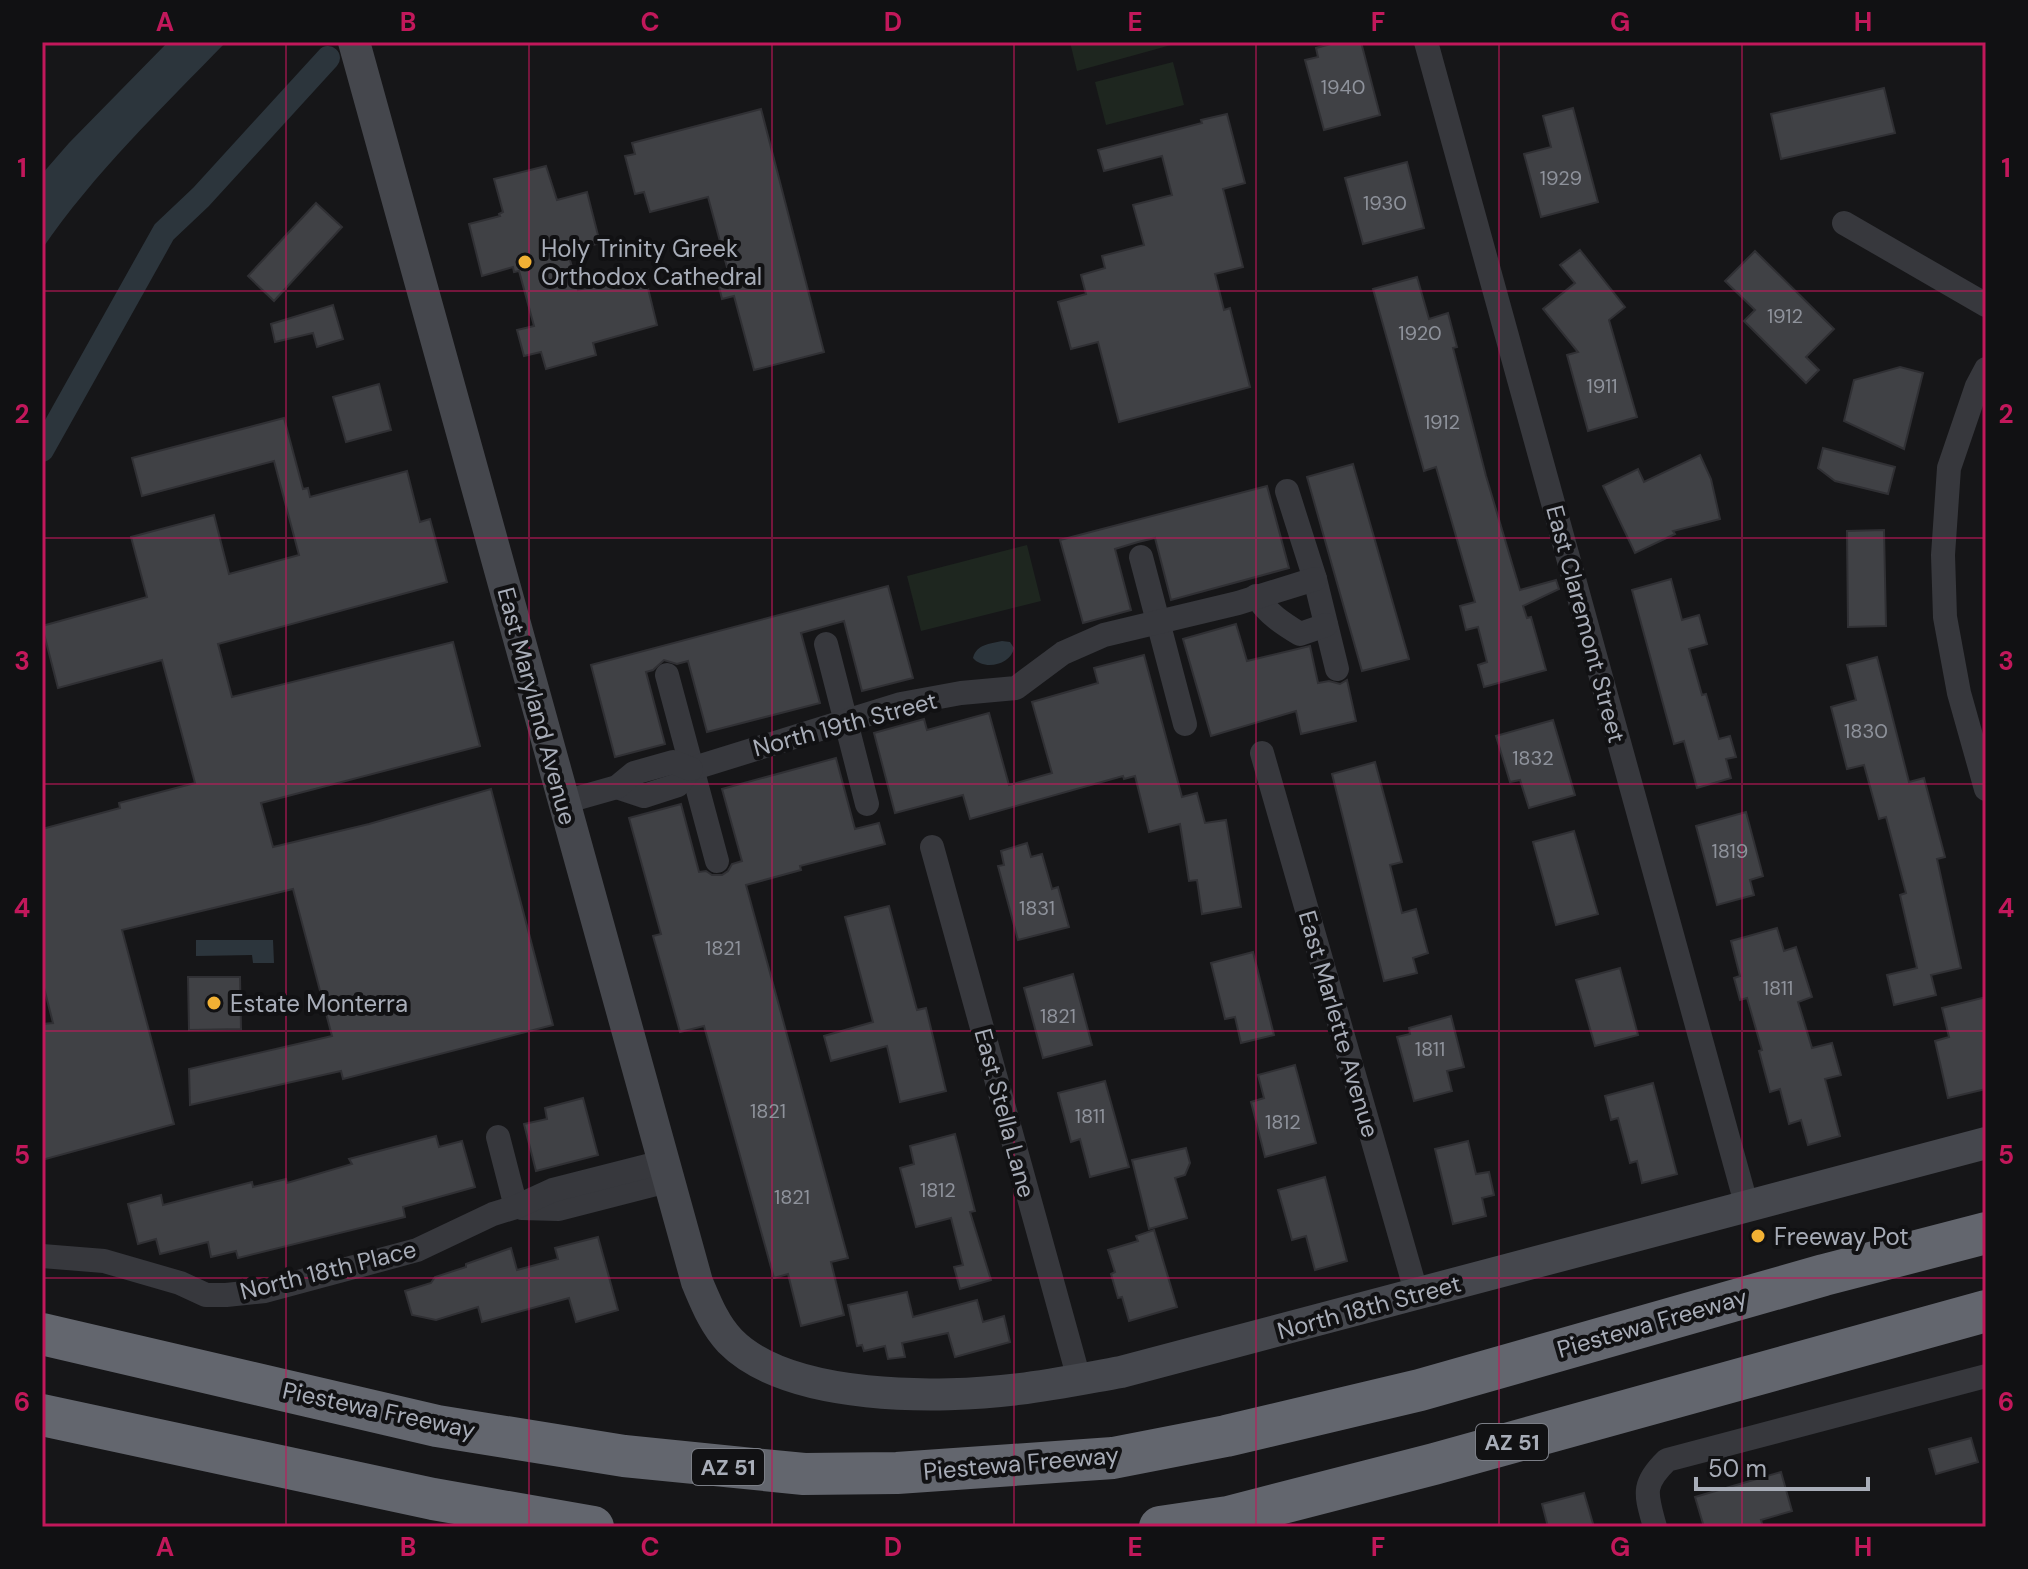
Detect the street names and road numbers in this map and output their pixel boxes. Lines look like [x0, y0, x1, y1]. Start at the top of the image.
street label: East Claremont Street [1539, 502, 1633, 746]
street label: East Maryland Avenue [490, 584, 584, 828]
street label: North 19th Street [749, 685, 941, 763]
street label: East Marlette Avenue [1292, 907, 1386, 1141]
street label: East Stella Lane [968, 1025, 1042, 1201]
street label: North 18th Place [237, 1233, 419, 1307]
street label: North 18th Street [1274, 1268, 1464, 1346]
street label: Piestewa Freeway [1553, 1281, 1751, 1365]
street label: Piestewa Freeway [280, 1374, 478, 1446]
road number: AZ 51 [1476, 1424, 1548, 1460]
street label: Piestewa Freeway [922, 1439, 1120, 1487]
road number: AZ 51 [692, 1449, 764, 1485]

